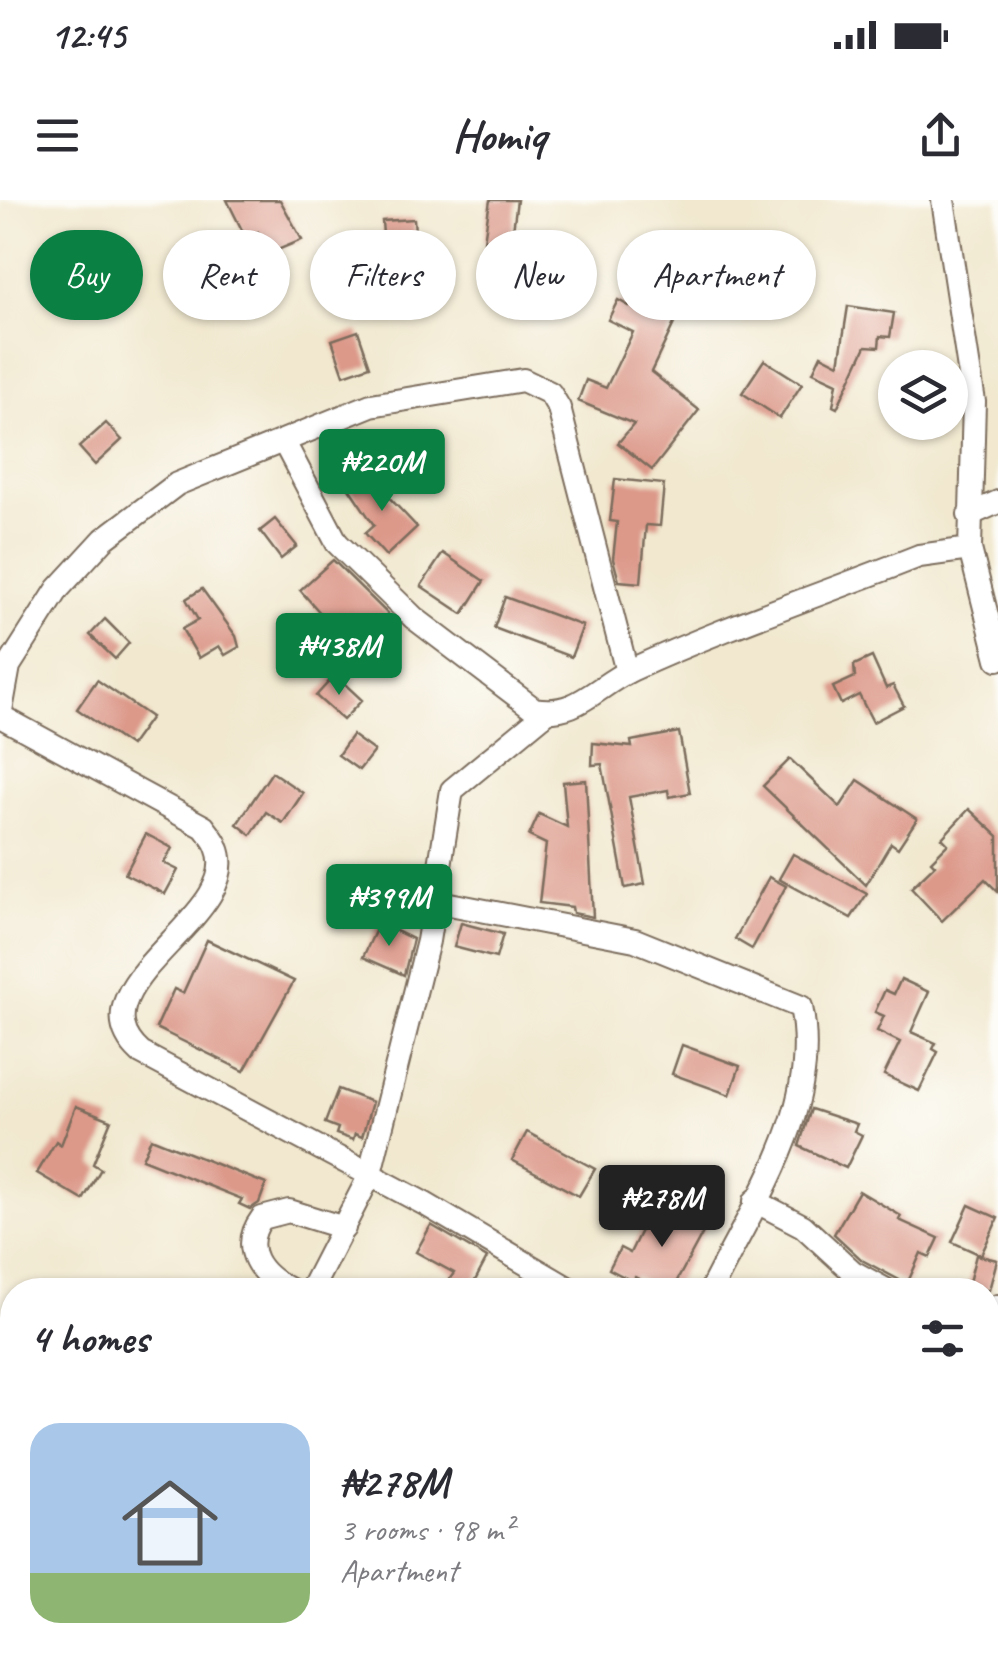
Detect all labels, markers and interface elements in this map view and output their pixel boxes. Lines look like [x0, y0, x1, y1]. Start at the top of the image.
text: 12:45 [50, 12, 125, 59]
text: Homiq [452, 107, 546, 164]
icon: menu [30, 108, 85, 163]
icon: share [913, 108, 968, 163]
chip: Buy [30, 230, 143, 320]
chip: Rent [163, 230, 290, 320]
chip: Filters [310, 230, 456, 320]
chip: New [476, 230, 597, 320]
chip: Apartment [617, 230, 816, 320]
map controls [878, 350, 968, 440]
button: layers [878, 350, 968, 440]
pin: ₦220M [312, 429, 452, 514]
text: ₦220M [341, 441, 423, 482]
pin: ₦438M [269, 613, 409, 698]
text: ₦438M [298, 625, 380, 666]
pin: ₦399M [319, 864, 459, 949]
text: ₦399M [348, 876, 430, 917]
pin: ₦278M [592, 1165, 732, 1250]
text: ₦278M [621, 1177, 703, 1218]
icon: filters [915, 1311, 970, 1366]
text: 4 homes [30, 1312, 149, 1365]
text: ₦278M [340, 1456, 448, 1509]
icon: home [110, 1463, 230, 1583]
text: 3 rooms · 98 m² [340, 1509, 513, 1550]
text: Apartment [340, 1550, 458, 1591]

